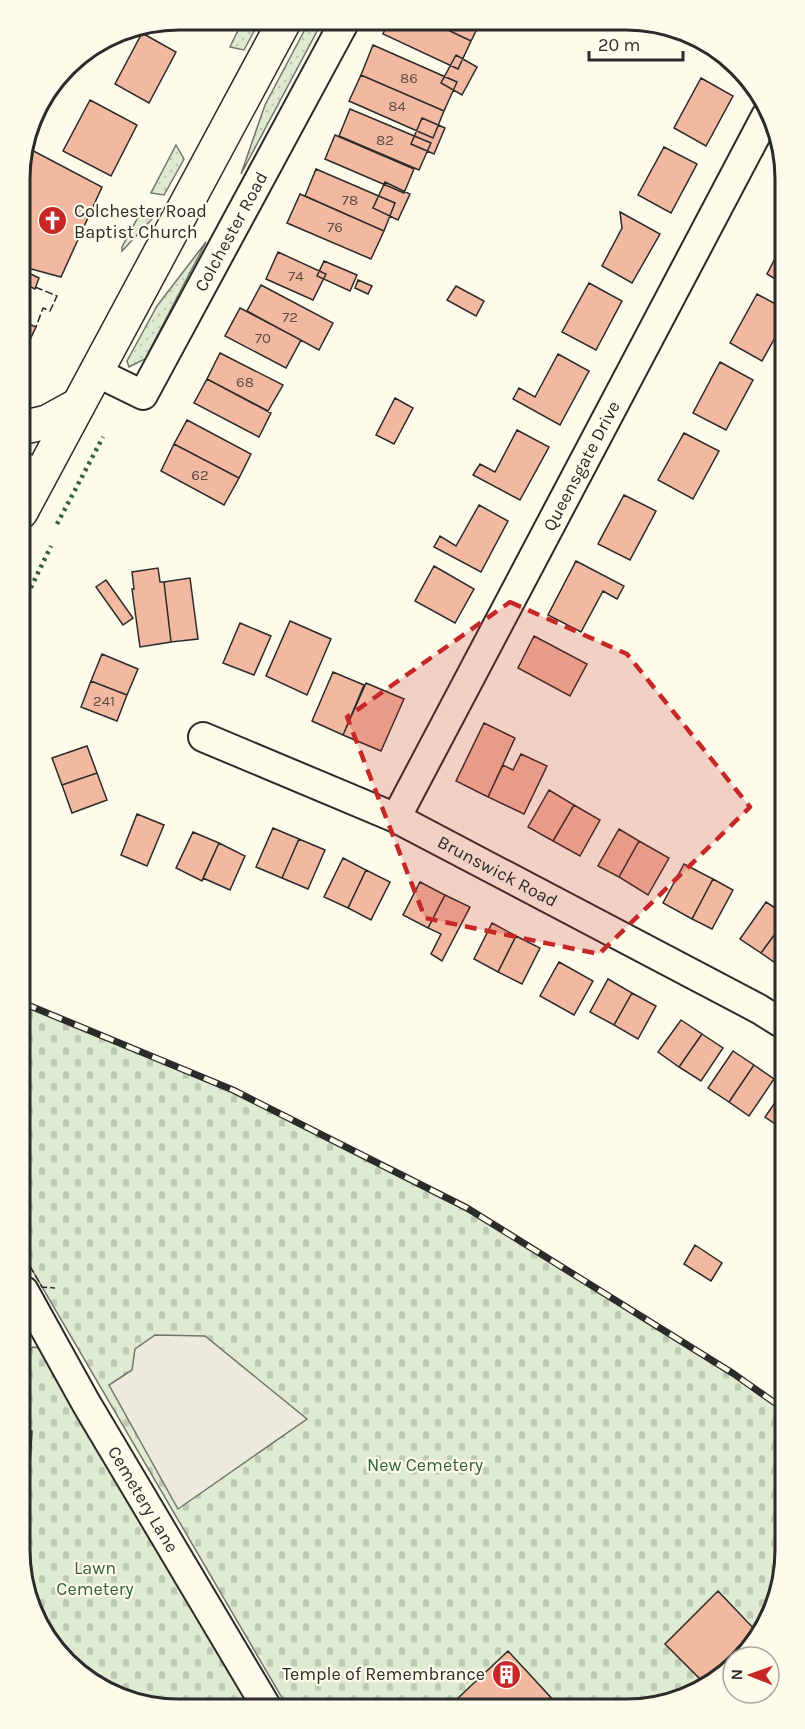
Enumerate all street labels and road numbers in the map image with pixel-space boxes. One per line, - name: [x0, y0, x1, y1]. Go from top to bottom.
- street label: Colchester Road: [190, 168, 273, 295]
- street label: Queensgate Drive: [538, 397, 625, 535]
- street label: Brunswick Road: [434, 831, 561, 912]
- street label: Cemetery Lane: [103, 1442, 183, 1557]

